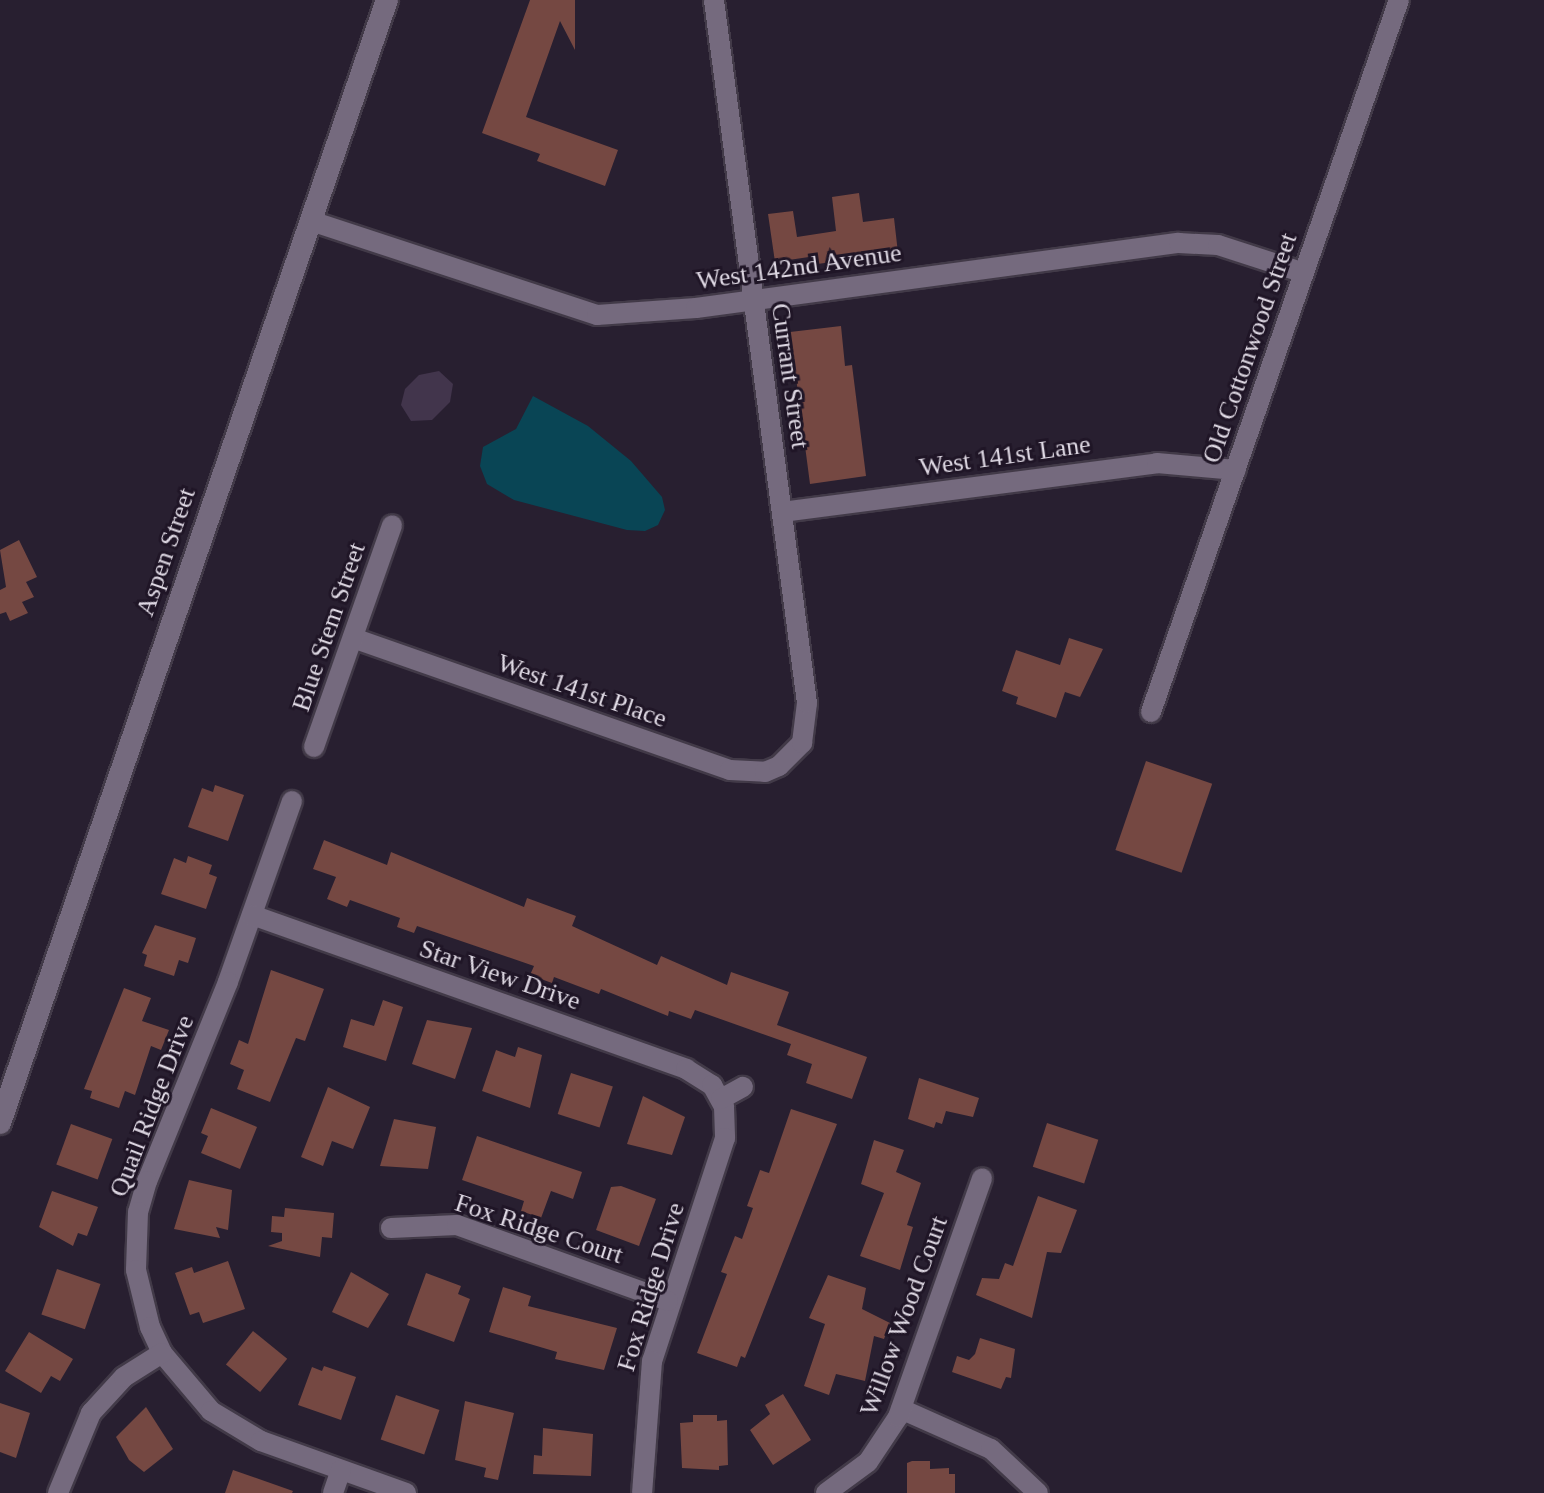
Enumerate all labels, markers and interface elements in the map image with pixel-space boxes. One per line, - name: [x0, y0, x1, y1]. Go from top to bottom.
- street label: Old Cottonwood Street: [1196, 229, 1304, 467]
- street label: West 142nd Avenue: [694, 237, 904, 297]
- street label: Currant Street: [764, 301, 816, 451]
- street label: West 141st Lane: [917, 429, 1093, 483]
- street label: Aspen Street: [130, 484, 202, 620]
- street label: Blue Stem Street: [286, 539, 372, 715]
- street label: West 141st Place: [493, 647, 671, 735]
- street label: Star View Drive: [415, 933, 585, 1017]
- street label: Quail Ridge Drive: [103, 1011, 201, 1201]
- street label: Fox Ridge Court: [451, 1187, 627, 1271]
- street label: Fox Ridge Drive: [611, 1199, 691, 1375]
- street label: Willow Wood Court: [853, 1212, 955, 1420]

